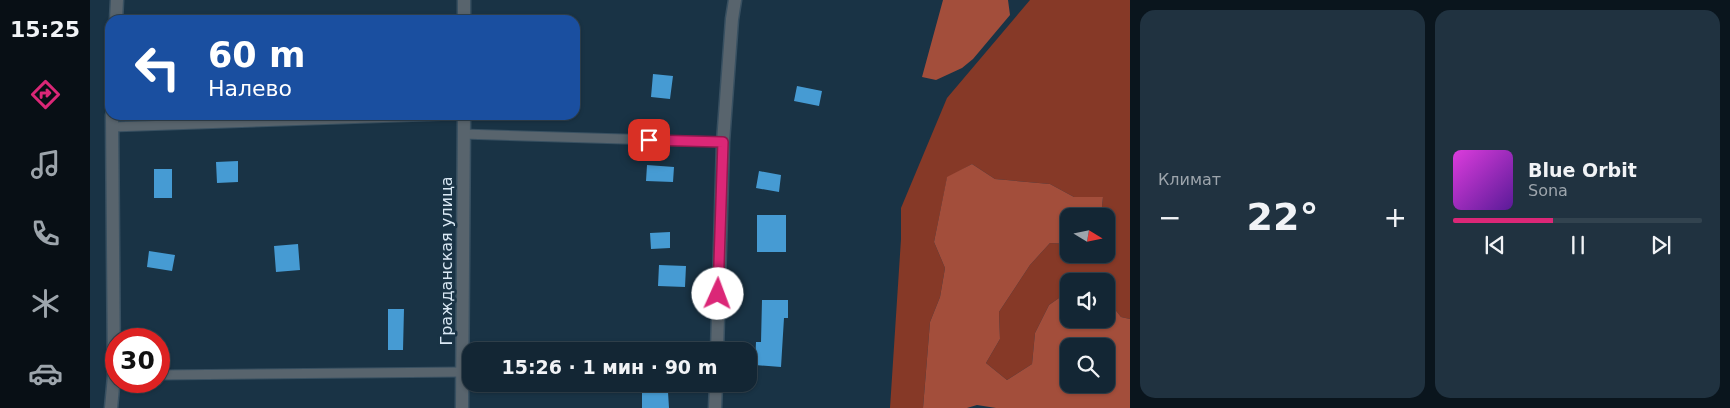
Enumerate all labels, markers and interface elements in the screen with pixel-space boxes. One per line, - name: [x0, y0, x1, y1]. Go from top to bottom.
- text: 15:25: [10, 17, 80, 42]
- icon: left: [125, 35, 190, 100]
- text: 60 m: [208, 35, 305, 75]
- text: Налево: [208, 76, 292, 101]
- icon: directions: [28, 77, 63, 112]
- pin: [628, 119, 670, 161]
- icon: arrive: [635, 126, 663, 154]
- icon: music: [28, 147, 63, 182]
- text: Blue Orbit: [1528, 159, 1637, 181]
- text: Климат: [1158, 170, 1221, 189]
- street label: Гражданская улица: [437, 176, 456, 346]
- text: Sona: [1528, 181, 1568, 200]
- text: 22°: [1247, 195, 1318, 239]
- text: −: [1158, 201, 1181, 234]
- text: +: [1384, 201, 1407, 234]
- north arrow: [1060, 208, 1115, 262]
- map controls: [1060, 208, 1115, 393]
- icon: phone: [28, 216, 63, 251]
- icon: previous: [1481, 231, 1509, 259]
- icon: pause: [1564, 231, 1592, 259]
- icon: next: [1647, 231, 1675, 259]
- position arrow: [691, 267, 743, 319]
- button: sound: [1060, 273, 1115, 328]
- icon: climate: [28, 286, 63, 321]
- speed limit sign: 30: [105, 328, 170, 393]
- button: search: [1060, 338, 1115, 393]
- icon: car: [28, 356, 63, 391]
- text: 15:26 · 1 мин · 90 m: [501, 356, 718, 378]

